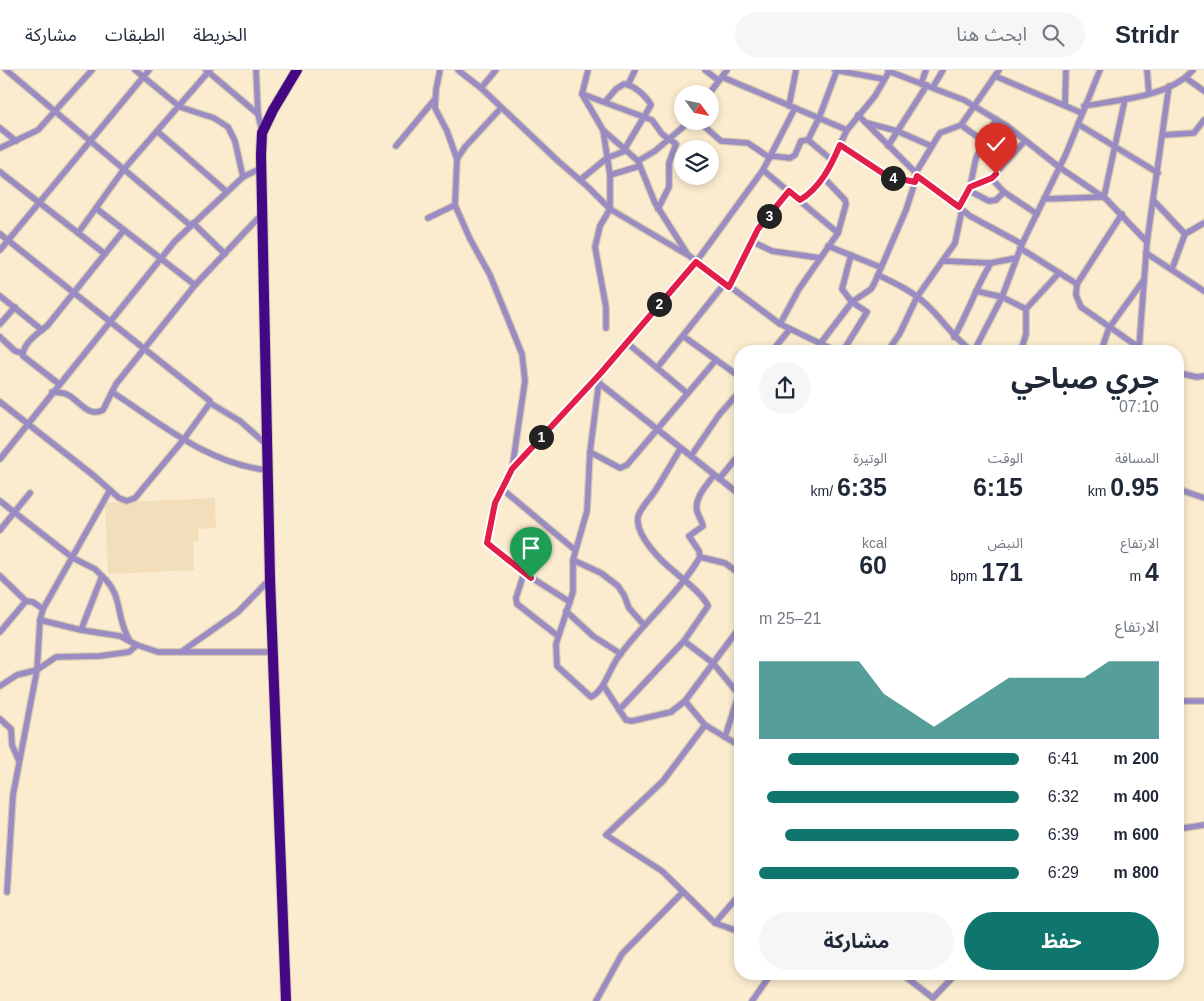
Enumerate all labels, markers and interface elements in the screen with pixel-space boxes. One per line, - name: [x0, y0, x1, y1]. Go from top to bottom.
- search box: [735, 12, 1085, 57]
- icon: search: [1039, 21, 1067, 49]
- text: Stridr: [1115, 21, 1179, 48]
- text: ابحث هنا: [956, 24, 1027, 45]
- text: مشاركة: [25, 25, 77, 45]
- text: الطبقات: [105, 25, 165, 45]
- text: الخريطة: [193, 25, 247, 45]
- north arrow: [674, 85, 719, 130]
- map controls: [674, 85, 719, 185]
- pin: [975, 123, 1017, 174]
- icon: check: [982, 130, 1010, 158]
- button: layers: [674, 140, 719, 185]
- pin: 4: [880, 166, 906, 190]
- text: 4: [890, 170, 897, 186]
- pin: 3: [756, 204, 782, 228]
- text: 3: [766, 208, 773, 224]
- pin: 2: [646, 292, 672, 316]
- text: 2: [656, 296, 663, 312]
- button: share: [759, 362, 811, 414]
- text: جري صباحي: [1011, 363, 1159, 394]
- text: 07:10: [1119, 398, 1159, 415]
- pin: 1: [528, 424, 554, 450]
- text: 1: [538, 429, 545, 445]
- text: الوتيرة: [853, 450, 887, 466]
- text: الوقت: [988, 450, 1023, 466]
- text: المسافة: [1115, 450, 1159, 466]
- text: 6:35: [837, 473, 887, 501]
- text: 6:15: [973, 473, 1023, 501]
- text: 0.95: [1110, 473, 1159, 501]
- text: /km: [811, 483, 837, 499]
- text: km: [1088, 483, 1110, 499]
- pin: [510, 527, 552, 578]
- icon: arrive: [517, 534, 545, 562]
- text: kcal: [862, 535, 887, 551]
- text: النبض: [987, 535, 1023, 551]
- text: الارتفاع: [1121, 535, 1159, 551]
- text: 60: [859, 551, 887, 579]
- text: 171: [981, 558, 1023, 586]
- text: 4: [1145, 558, 1159, 586]
- text: bpm: [950, 568, 981, 584]
- text: m: [1130, 568, 1145, 584]
- text: 21–25 m: [759, 610, 821, 627]
- text: الارتفاع: [1115, 618, 1159, 635]
- text: 6:41: [1048, 750, 1079, 767]
- text: 200 m: [1114, 750, 1159, 767]
- text: 6:32: [1048, 788, 1079, 805]
- text: 400 m: [1114, 788, 1159, 805]
- text: 6:39: [1048, 826, 1079, 843]
- text: 600 m: [1114, 826, 1159, 843]
- text: 6:29: [1048, 864, 1079, 881]
- text: 800 m: [1114, 864, 1159, 881]
- button: مشاركة: [759, 912, 954, 970]
- button: حفظ: [964, 912, 1159, 970]

